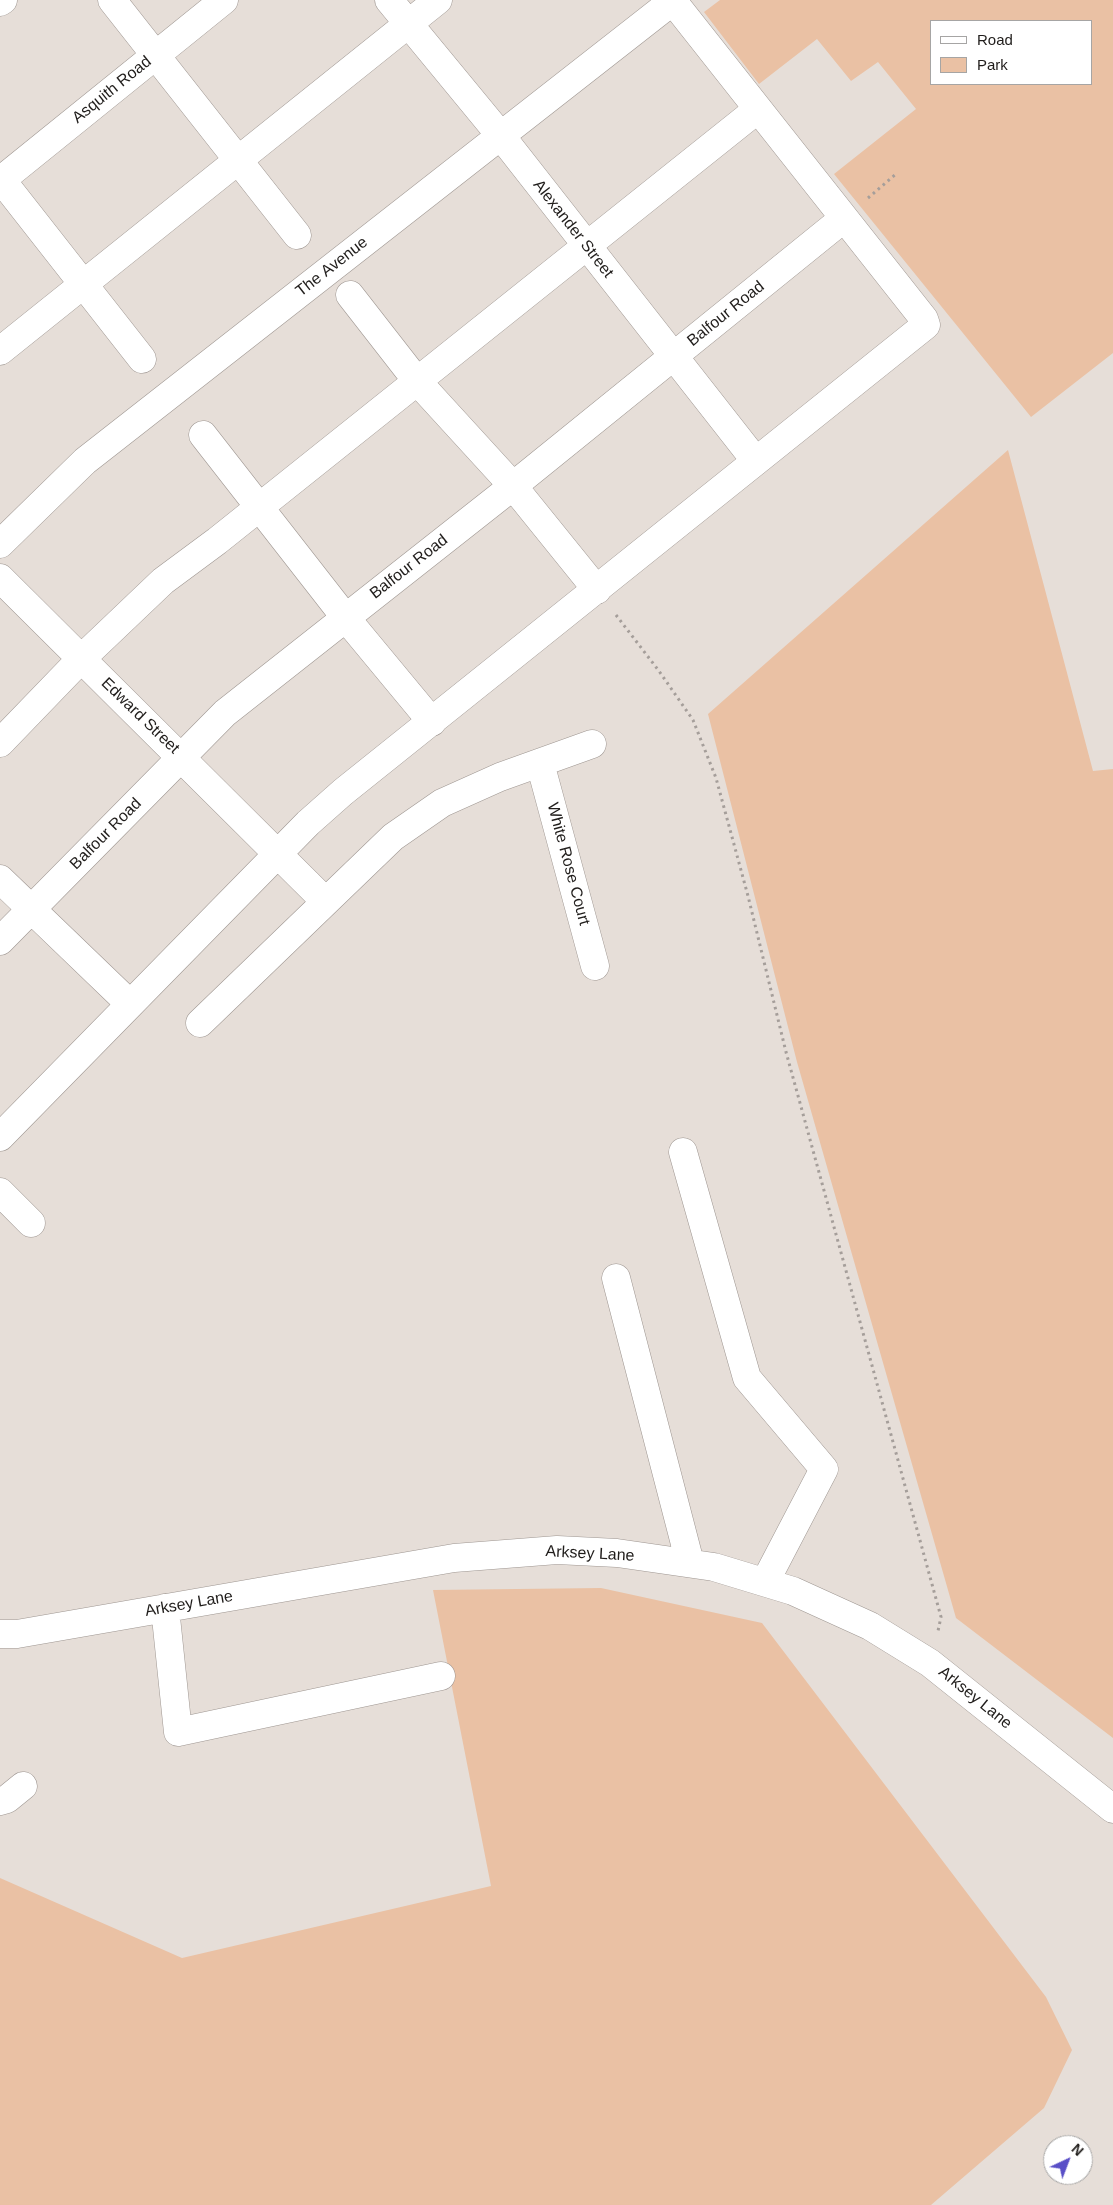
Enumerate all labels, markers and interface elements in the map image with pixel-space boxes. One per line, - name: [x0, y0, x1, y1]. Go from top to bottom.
- legend: [930, 20, 1093, 85]
- text: Road: [977, 31, 1013, 48]
- street label: Asquith Road: [69, 52, 155, 128]
- text: Park: [977, 56, 1008, 73]
- street label: Alexander Street: [529, 176, 617, 282]
- street label: The Avenue: [292, 233, 372, 301]
- street label: Balfour Road: [684, 277, 768, 351]
- street label: Balfour Road: [366, 531, 452, 603]
- street label: Edward Street: [97, 674, 183, 758]
- street label: Balfour Road: [66, 794, 146, 874]
- street label: White Rose Court: [542, 801, 594, 927]
- street label: Arksey Lane: [545, 1542, 635, 1566]
- street label: Arksey Lane: [144, 1587, 234, 1621]
- street label: Arksey Lane: [934, 1663, 1016, 1733]
- north arrow: [1043, 2135, 1093, 2185]
- text: N: [1068, 2140, 1087, 2159]

